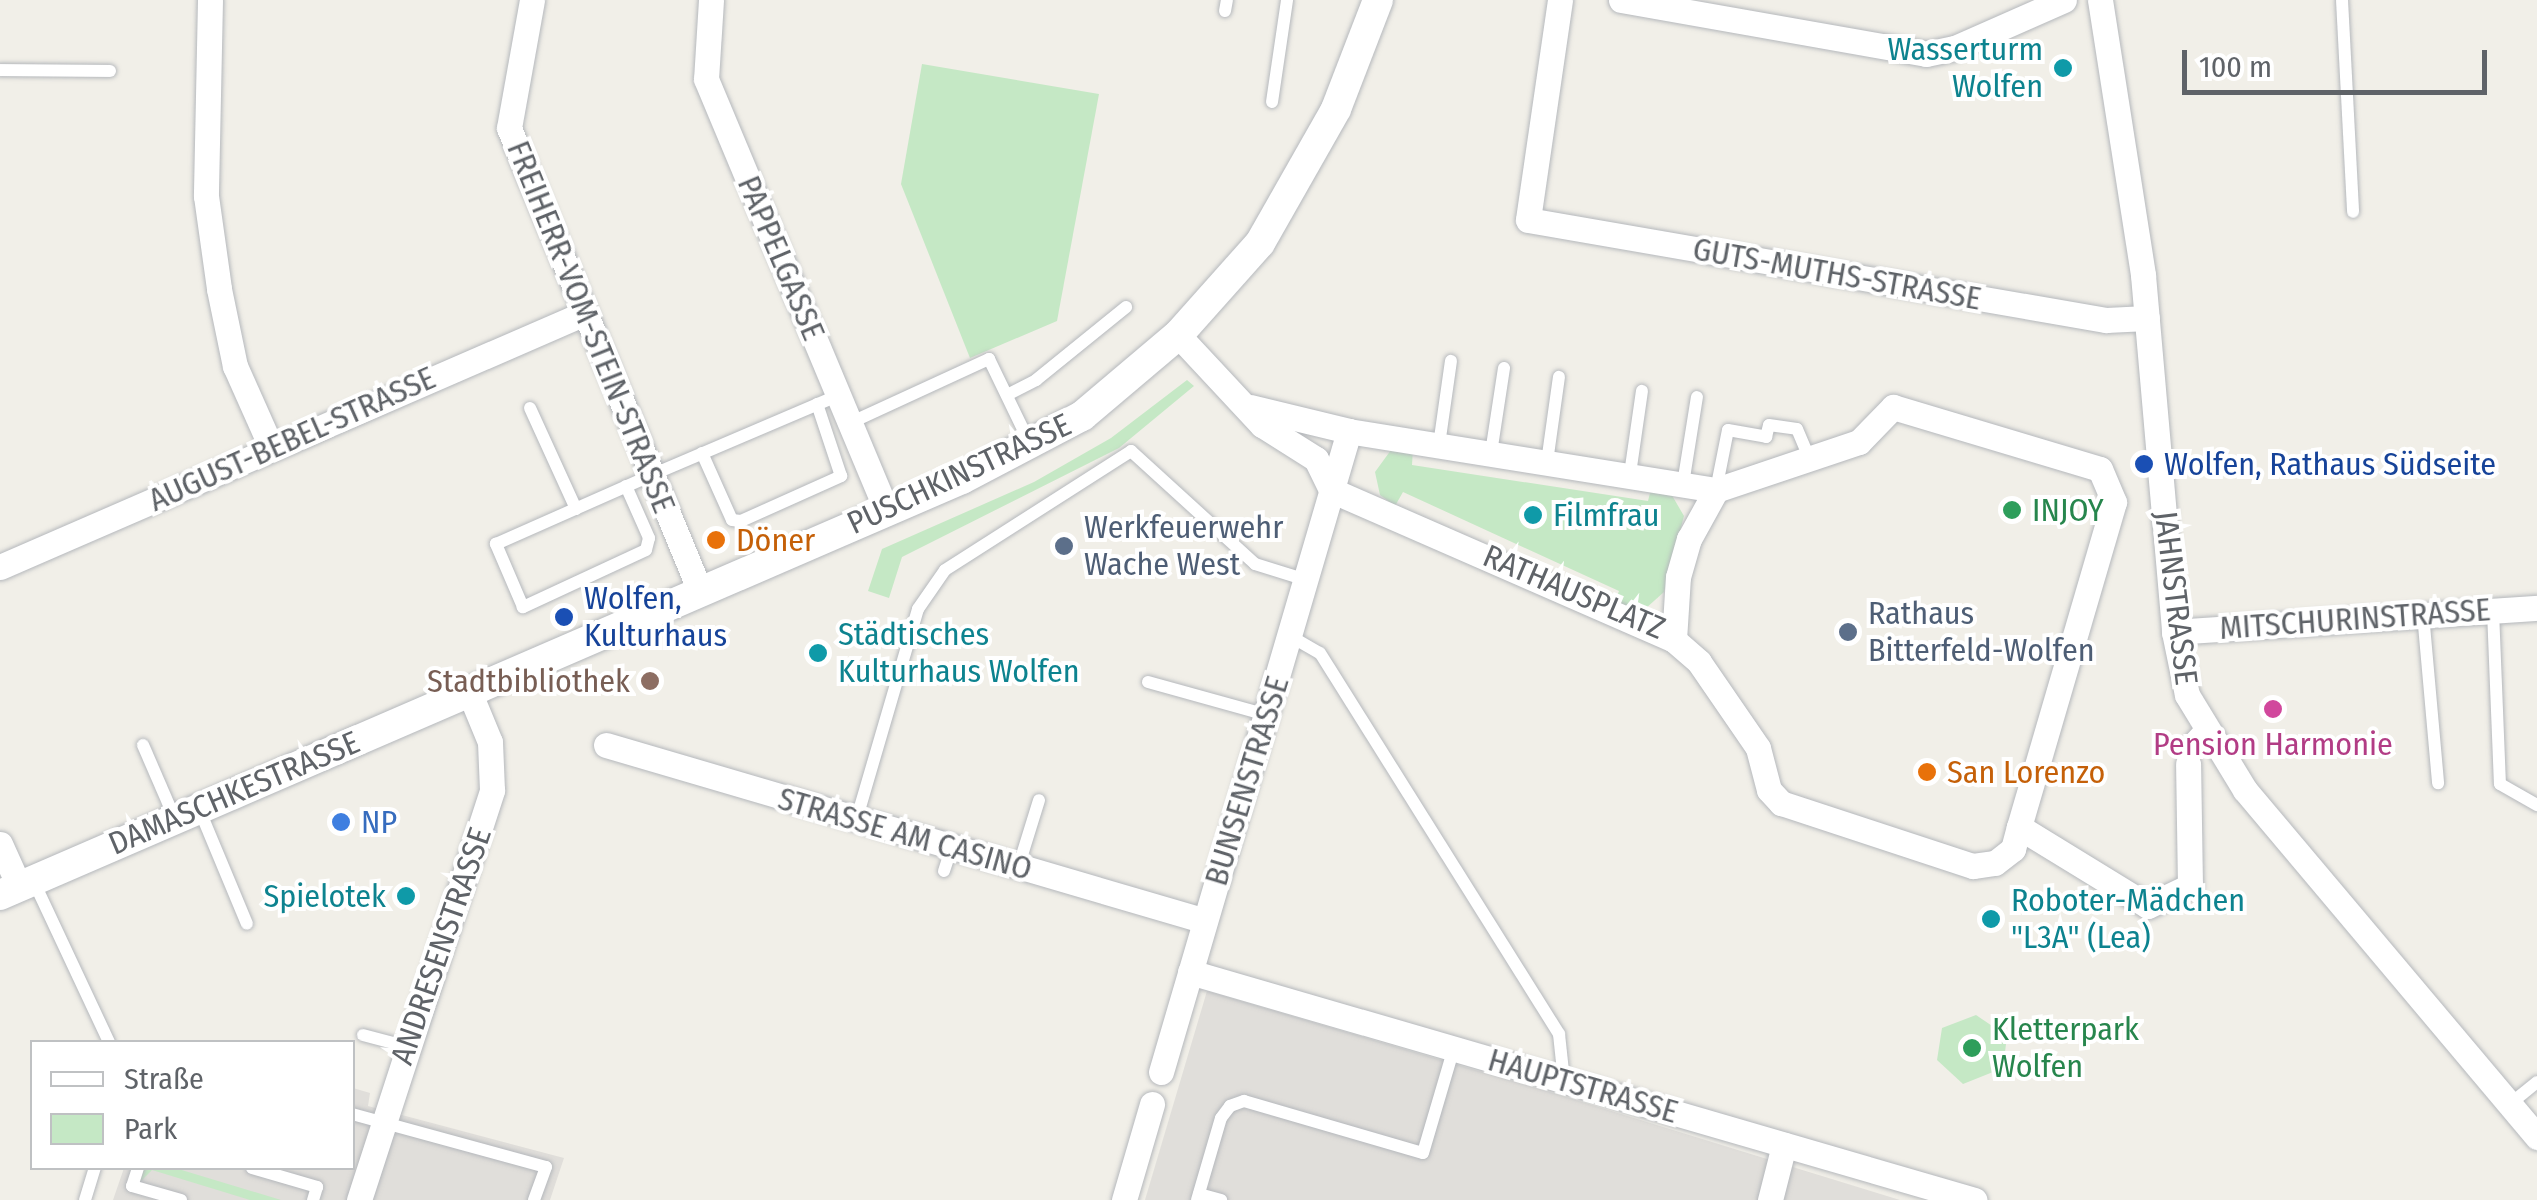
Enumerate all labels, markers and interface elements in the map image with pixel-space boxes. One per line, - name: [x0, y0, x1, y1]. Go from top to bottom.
- scale bar: [2187, 30, 2492, 92]
- place label: Wasserturm Wolfen: [1888, 31, 2043, 106]
- text: 100 m: [2199, 49, 2272, 85]
- marker: Wasserturm Wolfen: [2052, 57, 2074, 79]
- street label: FREIHERR-VOM-STEIN-STRASSE: [499, 135, 683, 519]
- street label: PAPPELGASSE: [729, 170, 833, 346]
- street label: GUTS-MUTHS-STRASSE: [1690, 230, 1984, 318]
- street label: AUGUST-BEBEL-STRASSE: [143, 358, 441, 520]
- street label: PUSCHKINSTRASSE: [841, 405, 1077, 543]
- place label: Wolfen, Rathaus Südseite: [2164, 445, 2496, 483]
- marker: Wolfen, Rathaus Südseite: [2133, 453, 2155, 475]
- place label: INJOY: [2032, 491, 2104, 529]
- place label: Filmfrau: [1553, 496, 1659, 534]
- marker: INJOY: [2001, 499, 2023, 521]
- marker: Filmfrau: [1522, 504, 1544, 526]
- place label: Werkfeuerwehr Wache West: [1084, 509, 1283, 584]
- street label: JAHNSTRASSE: [2146, 509, 2206, 687]
- place label: Döner: [736, 521, 815, 559]
- marker: Döner: [705, 529, 727, 551]
- marker: Werkfeuerwehr Wache West: [1053, 535, 1075, 557]
- street label: RATHAUSPLATZ: [1477, 537, 1671, 647]
- place label: Wolfen, Kulturhaus: [584, 580, 727, 655]
- street label: MITSCHURINSTRASSE: [2218, 590, 2492, 648]
- place label: Rathaus Bitterfeld-Wolfen: [1868, 595, 2095, 670]
- marker: Wolfen, Kulturhaus: [553, 606, 575, 628]
- place label: Städtisches Kulturhaus Wolfen: [838, 616, 1080, 691]
- marker: Rathaus Bitterfeld-Wolfen: [1837, 621, 1859, 643]
- marker: Städtisches Kulturhaus Wolfen: [807, 642, 829, 664]
- place label: Stadtbibliothek: [427, 662, 630, 700]
- marker: Stadtbibliothek: [639, 670, 661, 692]
- street label: BUNSENSTRASSE: [1197, 672, 1297, 890]
- marker: Pension Harmonie: [2262, 698, 2284, 720]
- street label: DAMASCHKESTRASSE: [103, 723, 365, 863]
- place label: Pension Harmonie: [2153, 725, 2393, 763]
- place label: San Lorenzo: [1947, 753, 2105, 791]
- marker: San Lorenzo: [1916, 761, 1938, 783]
- street label: STRASSE AM CASINO: [774, 779, 1036, 889]
- place label: NP: [361, 803, 397, 841]
- marker: NP: [330, 811, 352, 833]
- street label: ANDRESENSTRASSE: [382, 823, 500, 1069]
- place label: Spielotek: [263, 877, 386, 915]
- place label: Roboter-Mädchen "L3A" (Lea): [2011, 882, 2245, 957]
- marker: Spielotek: [395, 885, 417, 907]
- marker: Roboter-Mädchen "L3A" (Lea): [1980, 908, 2002, 930]
- place label: Kletterpark Wolfen: [1992, 1011, 2139, 1086]
- marker: Kletterpark Wolfen: [1961, 1037, 1983, 1059]
- legend: [30, 1040, 355, 1170]
- street label: HAUPTSTRASSE: [1484, 1041, 1682, 1131]
- text: Straße: [124, 1061, 204, 1097]
- text: Park: [124, 1111, 177, 1147]

